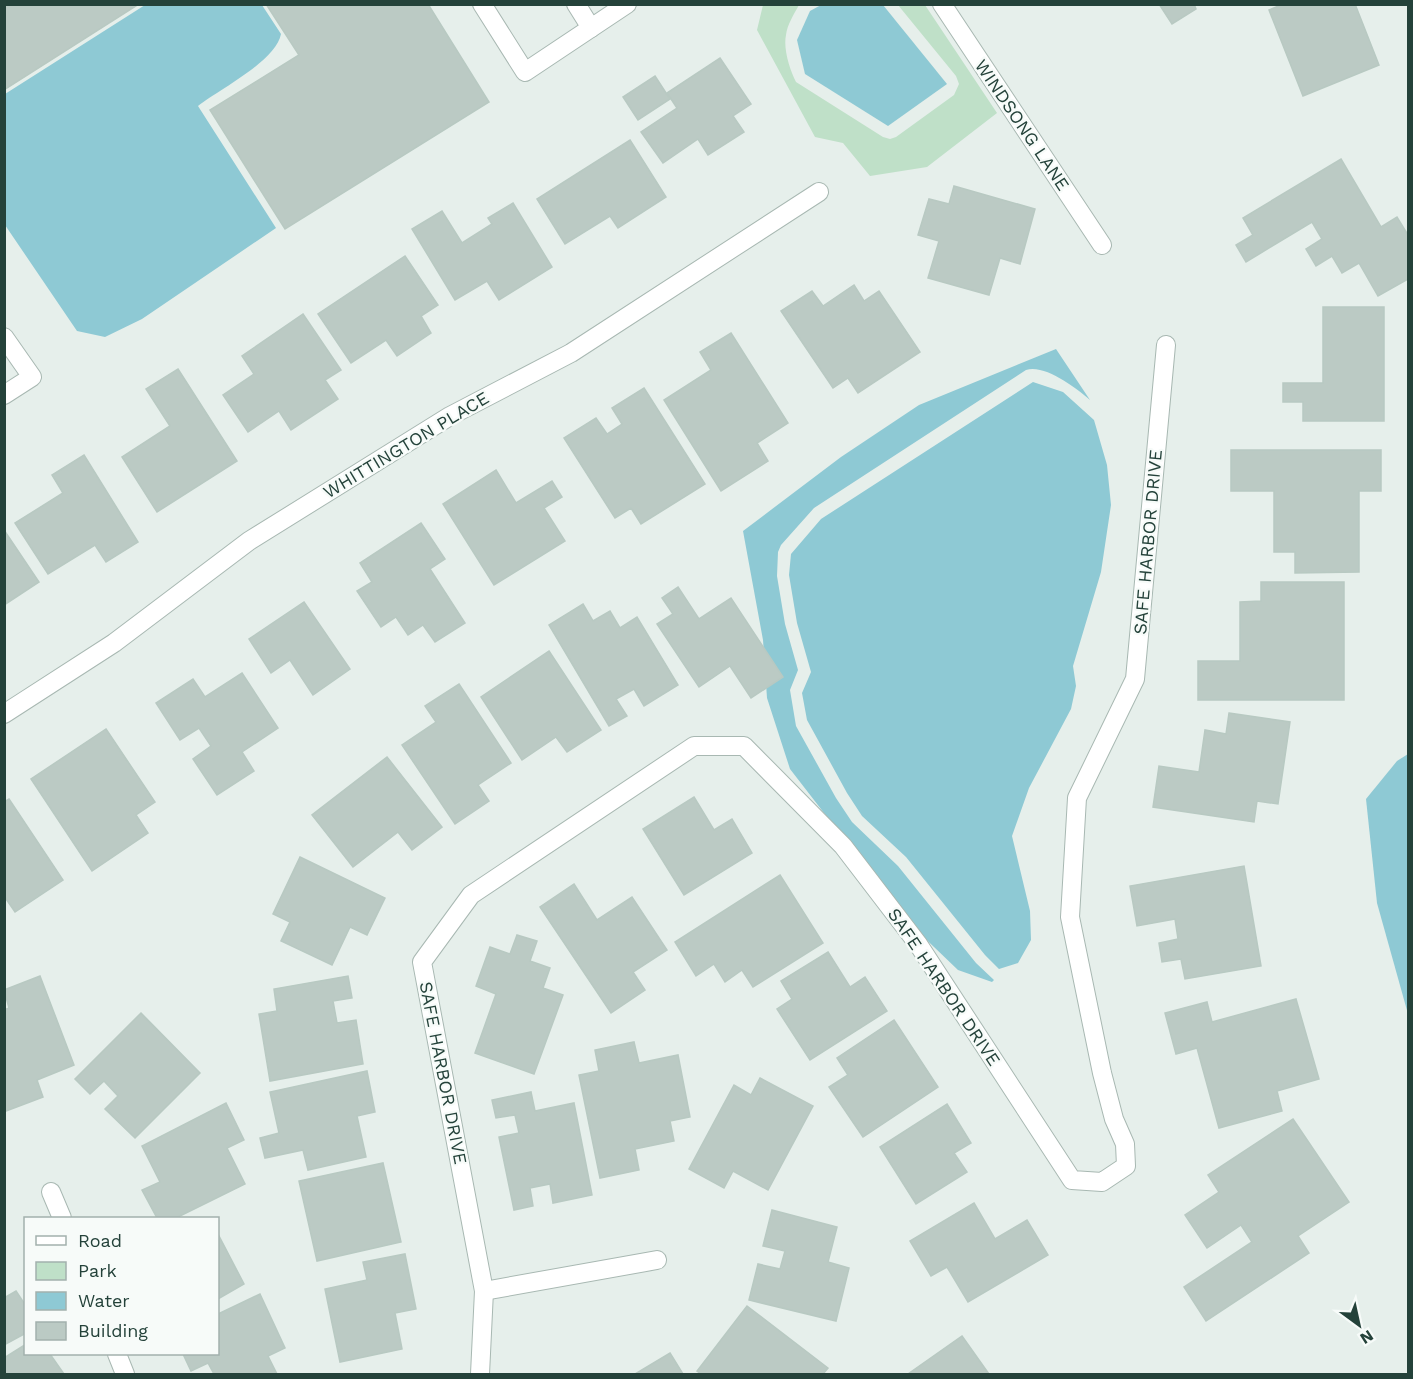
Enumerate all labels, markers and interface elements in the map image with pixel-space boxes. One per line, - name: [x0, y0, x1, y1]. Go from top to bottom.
- street label: WINDSONG LANE: [971, 55, 1074, 194]
- street label: WHITTINGTON PLACE: [319, 387, 492, 502]
- street label: SAFE HARBOR DRIVE: [1129, 449, 1166, 635]
- street label: SAFE HARBOR DRIVE: [884, 904, 1005, 1070]
- street label: SAFE HARBOR DRIVE: [415, 980, 472, 1166]
- legend: [24, 1217, 219, 1355]
- text: Road: [78, 1230, 122, 1251]
- text: Park: [78, 1260, 117, 1281]
- text: Water: [78, 1290, 130, 1311]
- north arrow: [1329, 1295, 1389, 1355]
- text: Building: [78, 1320, 148, 1341]
- text: N: [1357, 1326, 1377, 1348]

